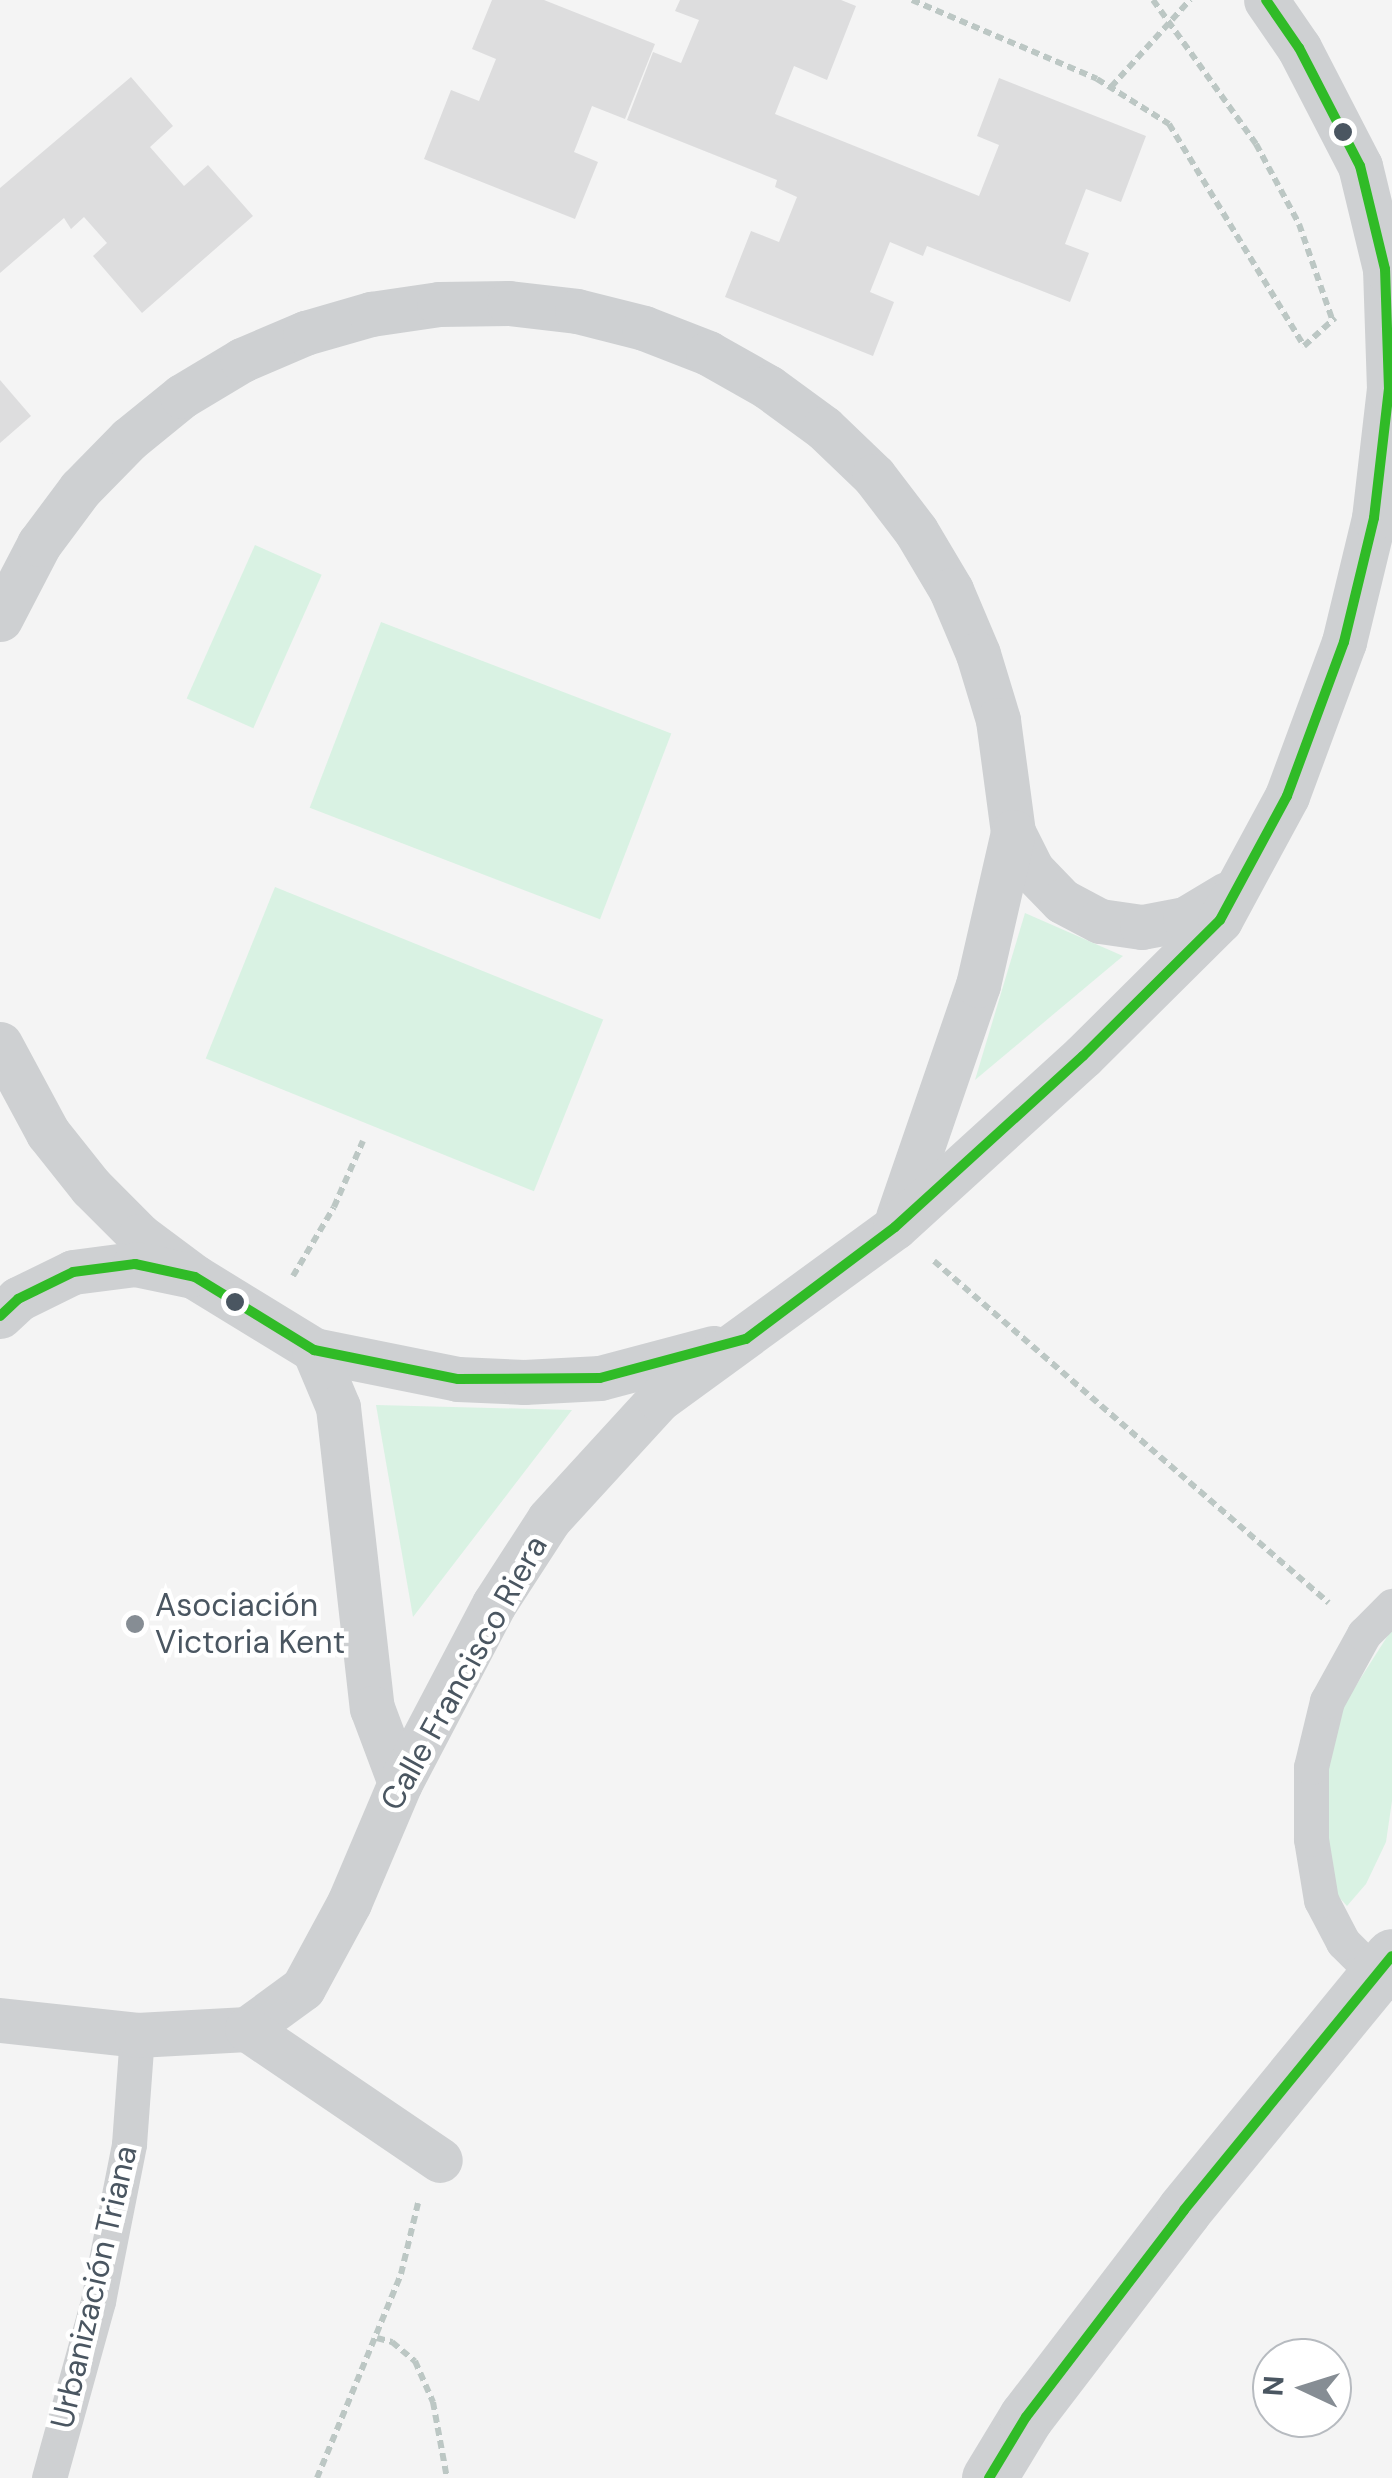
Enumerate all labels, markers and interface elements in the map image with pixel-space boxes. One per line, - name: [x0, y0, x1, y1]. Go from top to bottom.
- unlabelled marker: [1333, 122, 1353, 142]
- unlabelled marker: [225, 1292, 245, 1312]
- street label: Calle Francisco Riera: [373, 1529, 555, 1817]
- place label: Asociación Victoria Kent: [155, 1587, 345, 1662]
- marker: Asociación Victoria Kent: [124, 1613, 146, 1635]
- street label: Urbanización Triana: [43, 2142, 145, 2432]
- north arrow: [1252, 2338, 1352, 2438]
- text: N: [1254, 2375, 1293, 2397]

